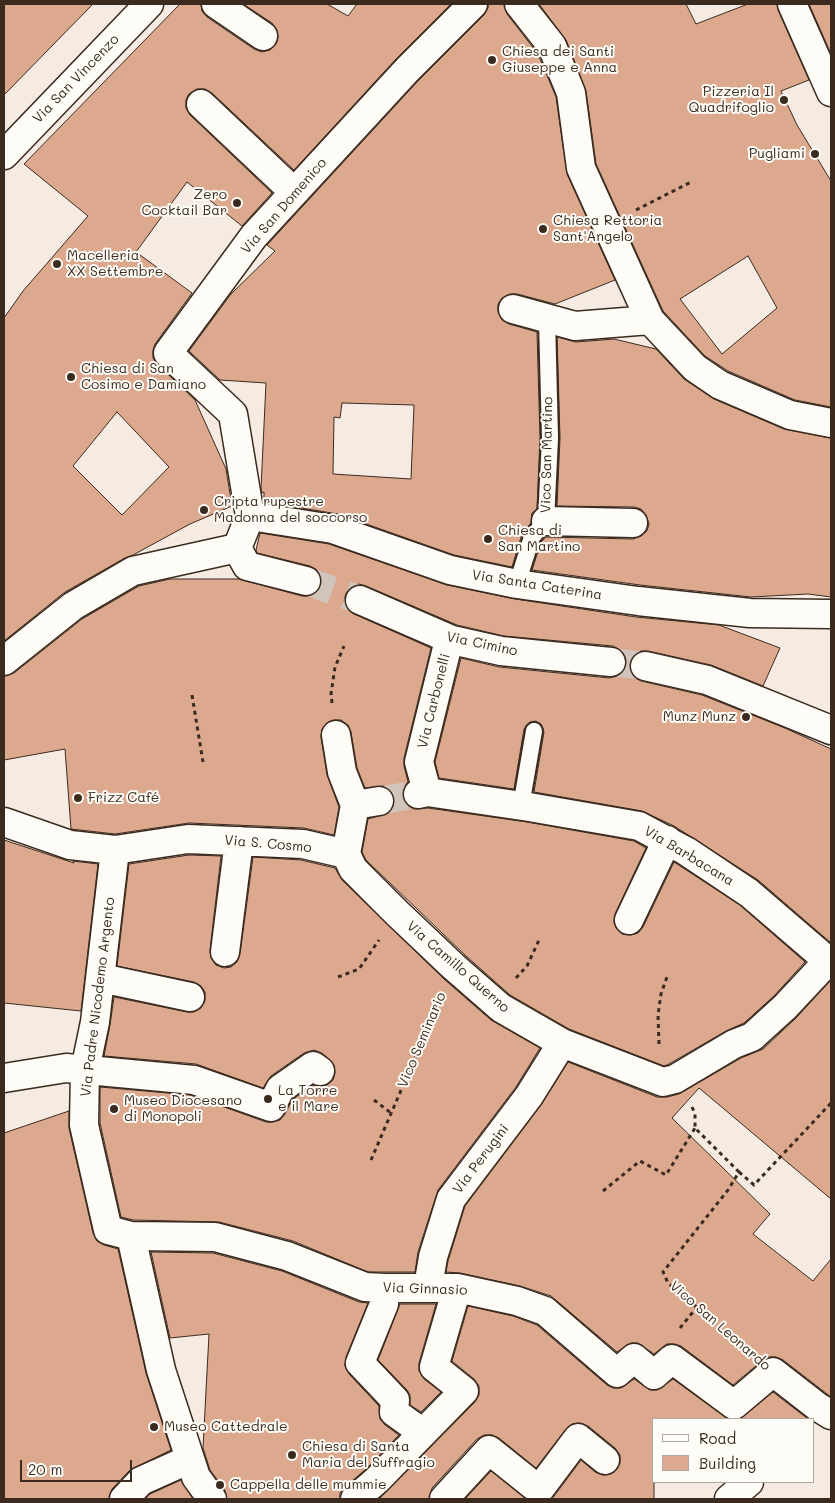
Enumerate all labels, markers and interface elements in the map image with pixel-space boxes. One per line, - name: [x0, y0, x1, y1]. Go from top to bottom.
- street label: Via San Vincenzo: [29, 31, 123, 127]
- place label: Chiesa dei Santi Giuseppe e Anna: [502, 44, 617, 76]
- marker: Chiesa dei Santi Giuseppe e Anna: [486, 54, 498, 66]
- place label: Pizzeria Il Quadrifoglio: [689, 84, 774, 116]
- marker: Pizzeria Il Quadrifoglio: [778, 94, 790, 106]
- place label: Pugliami: [749, 146, 805, 162]
- marker: Pugliami: [809, 148, 821, 160]
- street label: Via San Domenico: [238, 155, 330, 257]
- place label: Zero Cocktail Bar: [141, 187, 227, 220]
- marker: Zero Cocktail Bar: [231, 197, 243, 209]
- place label: Chiesa Rettoria Sant'Angelo: [553, 213, 662, 246]
- marker: Chiesa Rettoria Sant'Angelo: [537, 223, 549, 235]
- place label: Macelleria XX Settembre: [67, 248, 163, 280]
- marker: Macelleria XX Settembre: [51, 258, 63, 270]
- place label: Chiesa di San Cosimo e Damiano: [81, 361, 206, 394]
- marker: Chiesa di San Cosimo e Damiano: [65, 371, 77, 383]
- street label: Vico San Martino: [538, 397, 556, 513]
- place label: Cripta rupestre Madonna del soccorso: [214, 494, 367, 526]
- marker: Cripta rupestre Madonna del soccorso: [198, 504, 210, 516]
- place label: Chiesa di San Martino: [498, 523, 580, 556]
- marker: Chiesa di San Martino: [482, 533, 494, 545]
- street label: Via Santa Caterina: [471, 566, 603, 604]
- street label: Via Cimino: [445, 628, 519, 660]
- street label: Via Carbonelli: [414, 652, 454, 750]
- place label: Munz Munz: [663, 709, 736, 725]
- marker: Munz Munz: [740, 711, 752, 723]
- place label: Frizz Café: [88, 790, 159, 806]
- marker: Frizz Café: [72, 792, 84, 804]
- street label: Via Barbacana: [641, 823, 737, 889]
- street label: Via S. Cosmo: [224, 832, 312, 856]
- street label: Via Padre Nicodemo Argento: [77, 896, 119, 1098]
- street label: Via Camillo Querno: [403, 918, 513, 1016]
- street label: Vico Seminario: [394, 990, 450, 1090]
- place label: La Torre e il Mare: [278, 1083, 339, 1116]
- place label: Museo Diocesano di Monopoli: [124, 1093, 242, 1126]
- marker: La Torre e il Mare: [262, 1093, 274, 1105]
- marker: Museo Diocesano di Monopoli: [108, 1103, 120, 1115]
- street label: Via Perugini: [449, 1121, 513, 1197]
- street label: Vico San Leonardo: [666, 1278, 774, 1374]
- street label: Via Ginnasio: [382, 1279, 468, 1299]
- legend: [652, 1418, 815, 1483]
- place label: Museo Cattedrale: [164, 1419, 288, 1435]
- marker: Museo Cattedrale: [148, 1421, 160, 1433]
- text: Road: [699, 1428, 736, 1448]
- place label: Chiesa di Santa Maria del Suffragio: [302, 1439, 435, 1471]
- marker: Chiesa di Santa Maria del Suffragio: [286, 1449, 298, 1461]
- scale bar: [22, 1450, 135, 1482]
- text: Building: [699, 1453, 756, 1473]
- text: 20 m: [28, 1459, 62, 1479]
- place label: Cappella delle mummie: [230, 1477, 387, 1493]
- marker: Cappella delle mummie: [214, 1479, 226, 1491]

